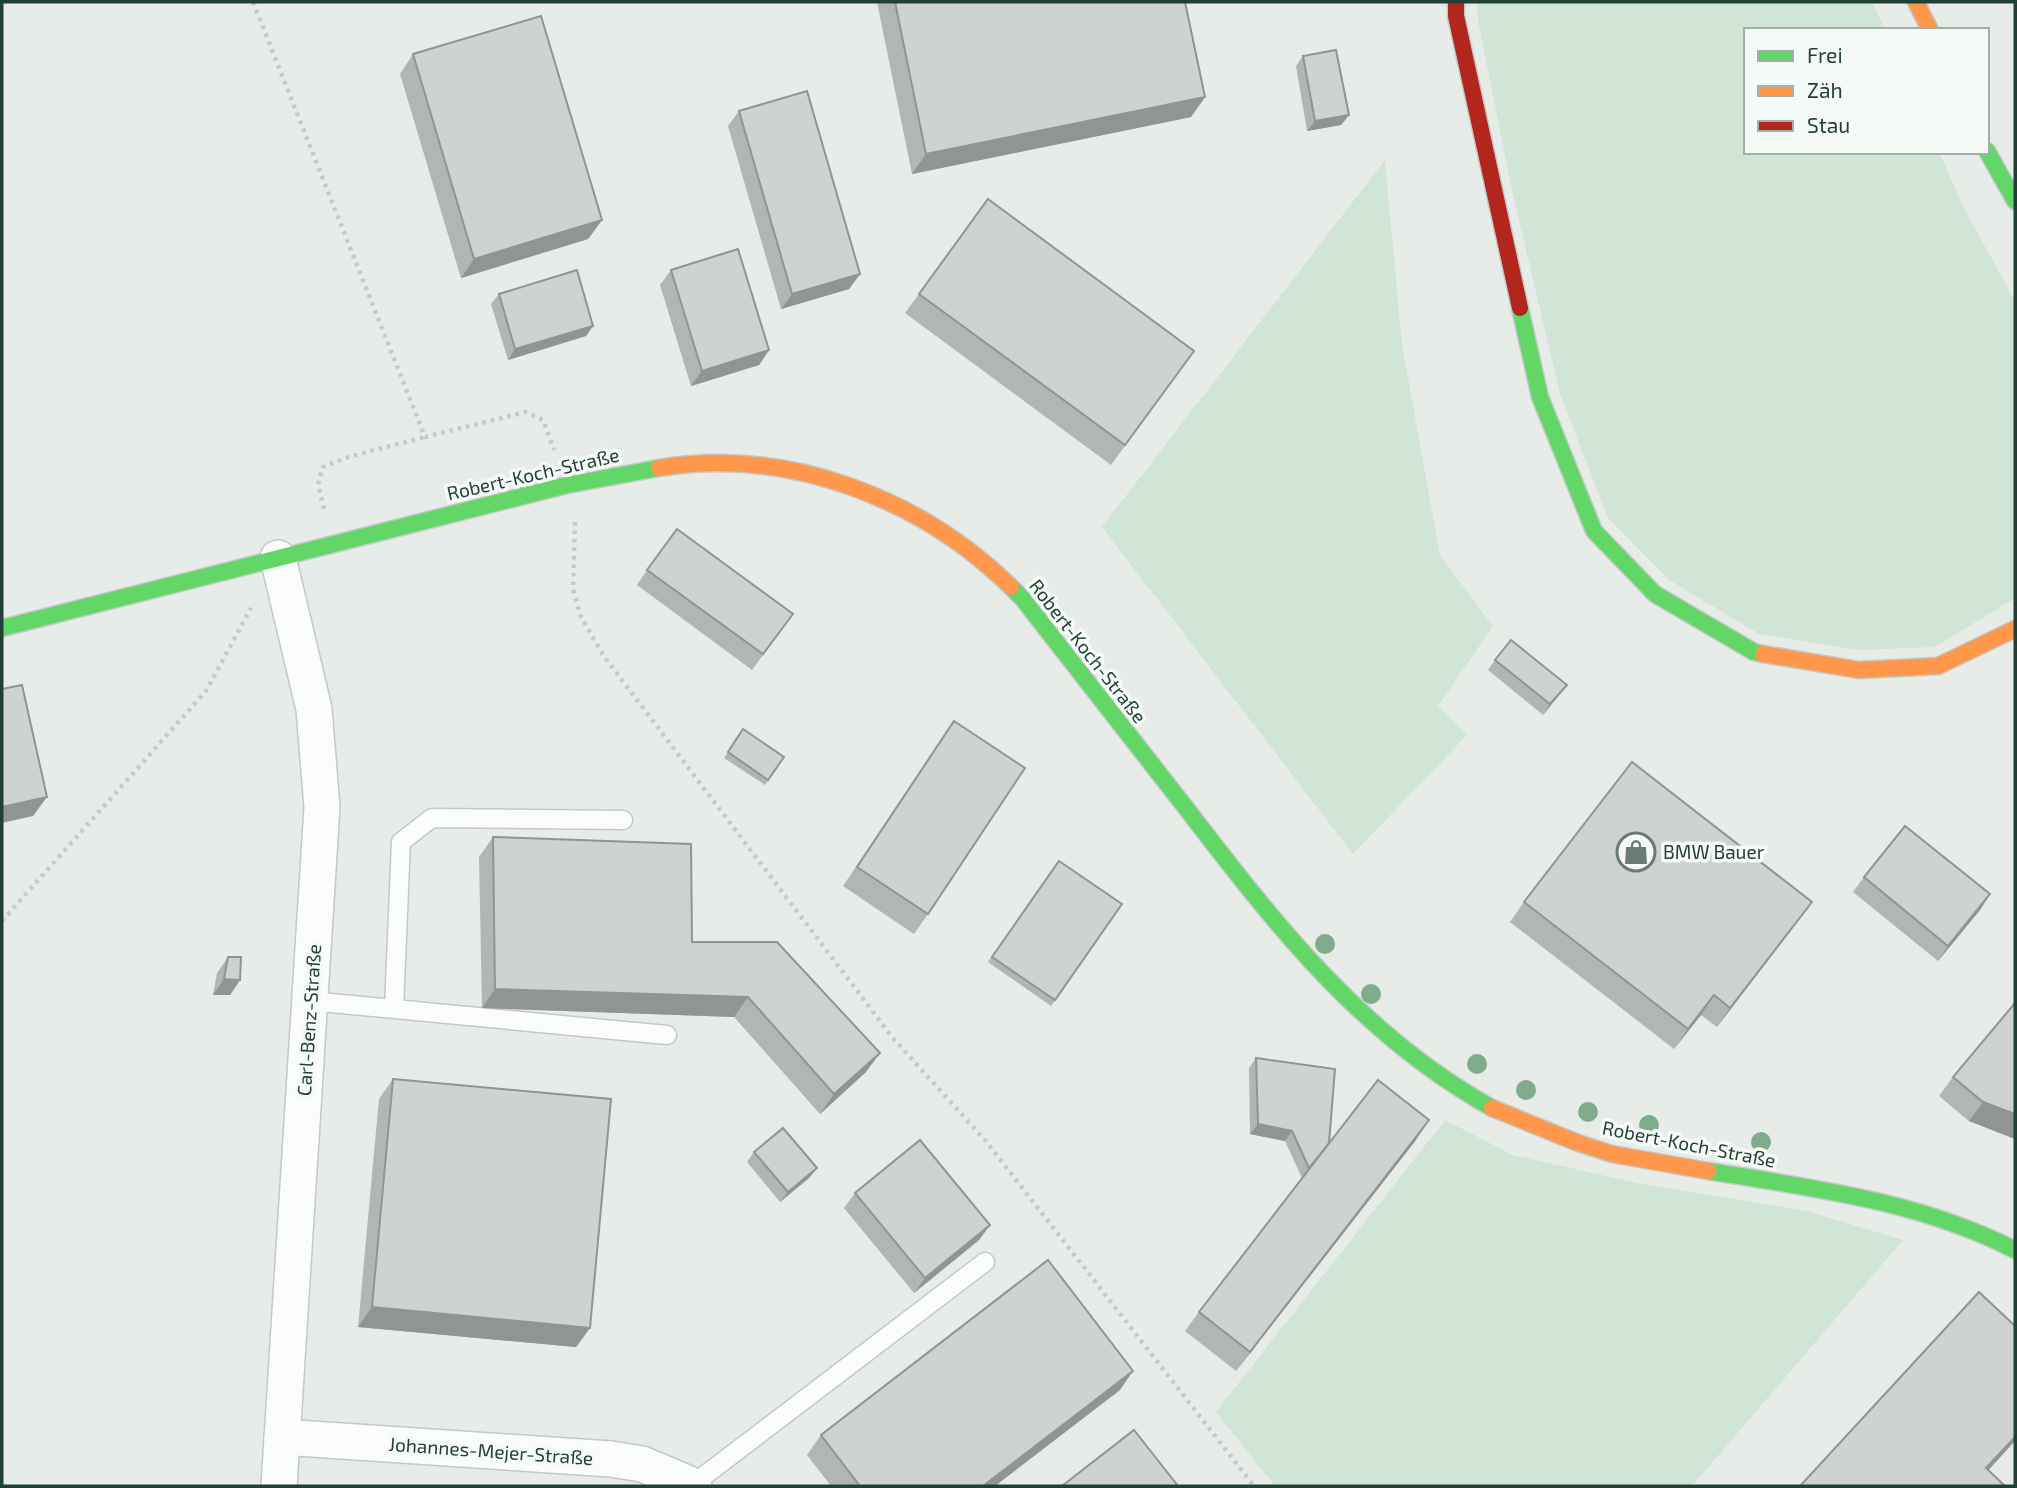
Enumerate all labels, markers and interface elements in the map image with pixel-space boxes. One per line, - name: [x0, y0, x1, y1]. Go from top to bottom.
- legend: [1744, 28, 1989, 154]
- text: Frei: [1807, 42, 1843, 67]
- text: Zäh: [1807, 77, 1843, 102]
- text: Stau: [1807, 112, 1850, 137]
- street label: Robert-Koch-Straße: [445, 443, 621, 505]
- street label: Robert-Koch-Straße: [1025, 574, 1152, 727]
- shop icon: BMW Bauer: [1615, 831, 1657, 873]
- place label: BMW Bauer: [1663, 840, 1765, 863]
- street label: Carl-Benz-Straße: [292, 943, 325, 1097]
- street label: Robert-Koch-Straße: [1600, 1115, 1778, 1172]
- street label: Johannes-Mejer-Straße: [388, 1432, 594, 1469]

